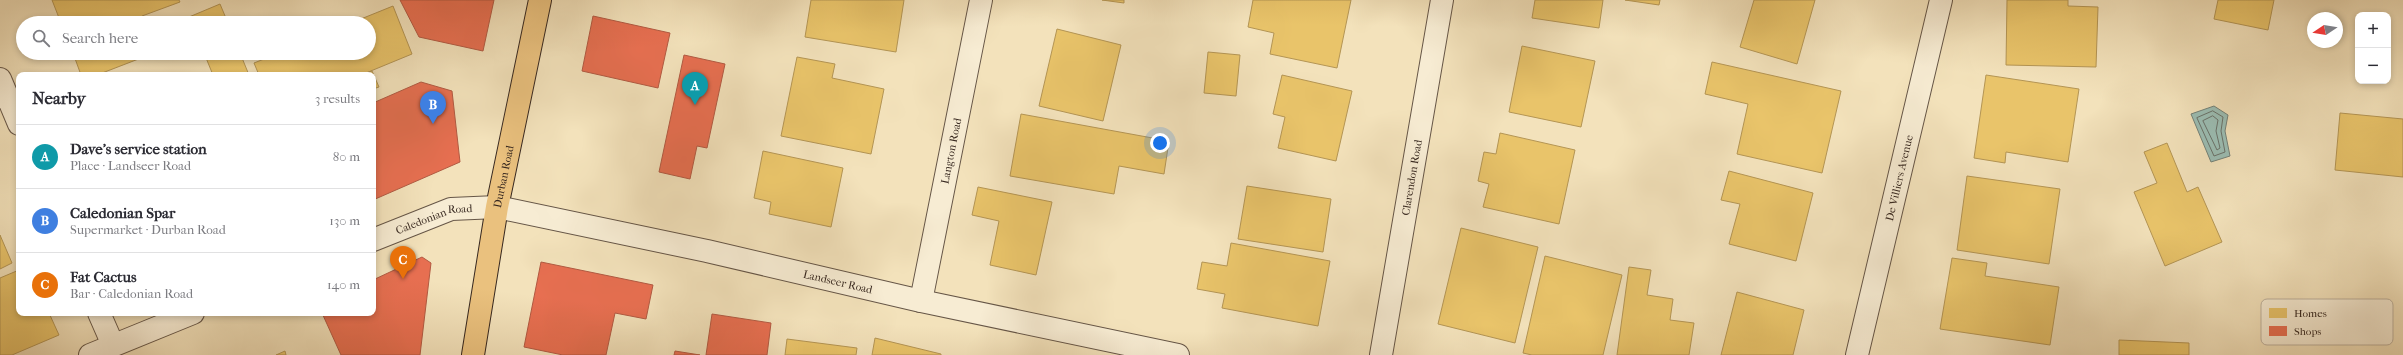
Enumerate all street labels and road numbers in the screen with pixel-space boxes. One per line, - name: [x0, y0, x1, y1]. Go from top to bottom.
- street label: Langton Road: [938, 116, 964, 185]
- street label: De Villiers Avenue: [1882, 133, 1915, 222]
- street label: Clarendon Road: [1399, 138, 1425, 217]
- street label: Durban Road: [491, 143, 516, 209]
- street label: Caledonian Road: [394, 202, 474, 237]
- street label: Landseer Road: [802, 267, 875, 296]

